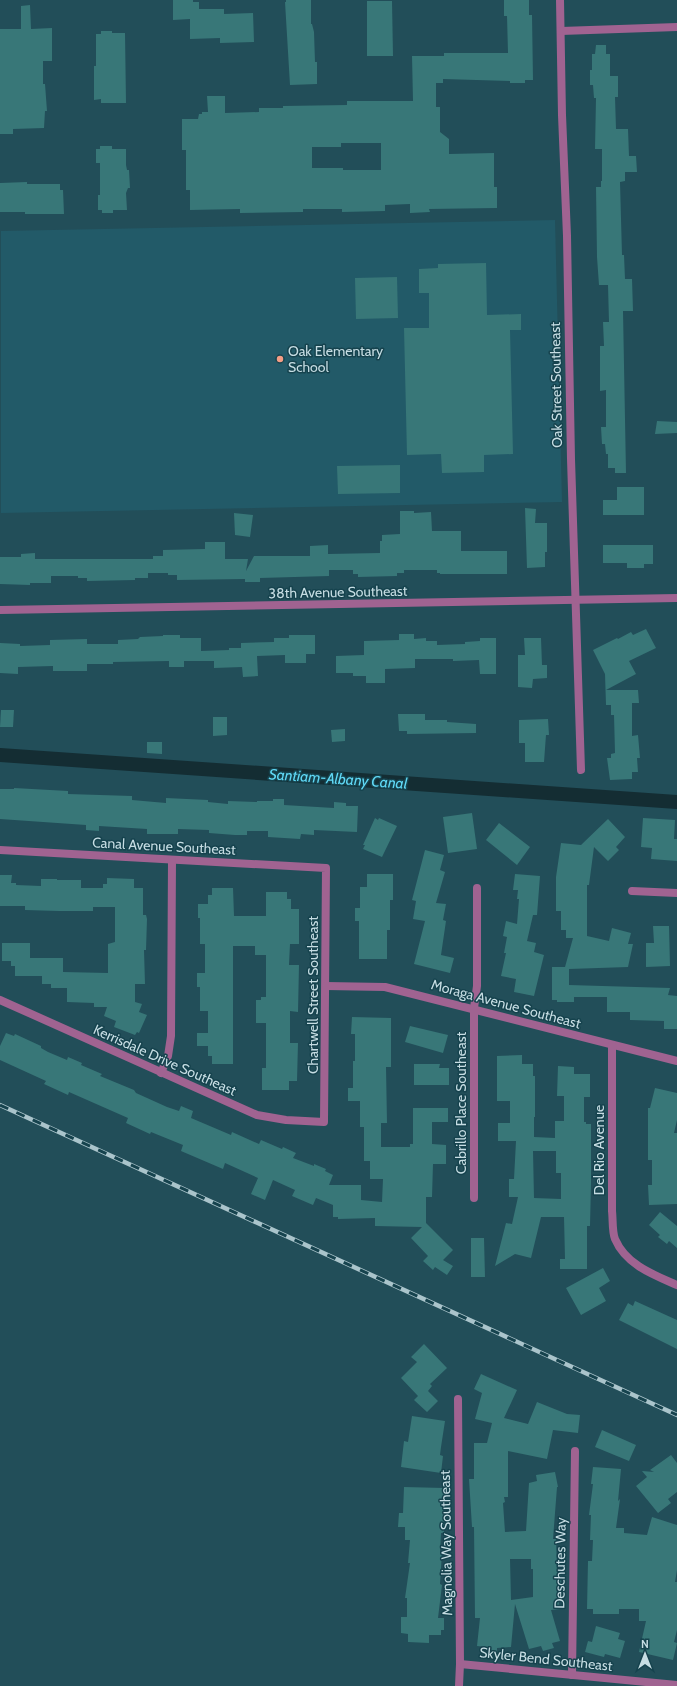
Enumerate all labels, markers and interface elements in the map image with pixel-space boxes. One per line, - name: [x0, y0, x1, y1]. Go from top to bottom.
- street label: Oak Street Southeast: [546, 322, 566, 448]
- place label: Oak Elementary School: [288, 342, 383, 376]
- marker: Oak Elementary School: [275, 354, 285, 364]
- street label: 38th Avenue Southeast: [268, 582, 408, 602]
- water label: Santiam-Albany Canal: [268, 765, 408, 793]
- street label: Canal Avenue Southeast: [92, 833, 237, 859]
- street label: Chartwell Street Southeast: [304, 916, 322, 1074]
- street label: Moraga Avenue Southeast: [429, 975, 583, 1033]
- street label: Kerrisdale Drive Southeast: [91, 1020, 240, 1100]
- street label: Cabrillo Place Southeast: [452, 1032, 470, 1174]
- street label: Del Rio Avenue: [590, 1105, 608, 1195]
- street label: Magnolia Way Southeast: [436, 1470, 456, 1616]
- street label: Deschutes Way: [550, 1517, 570, 1609]
- north arrow: [625, 1634, 665, 1674]
- text: N: [641, 1637, 649, 1651]
- street label: Skyler Bend Southeast: [479, 1643, 614, 1675]

